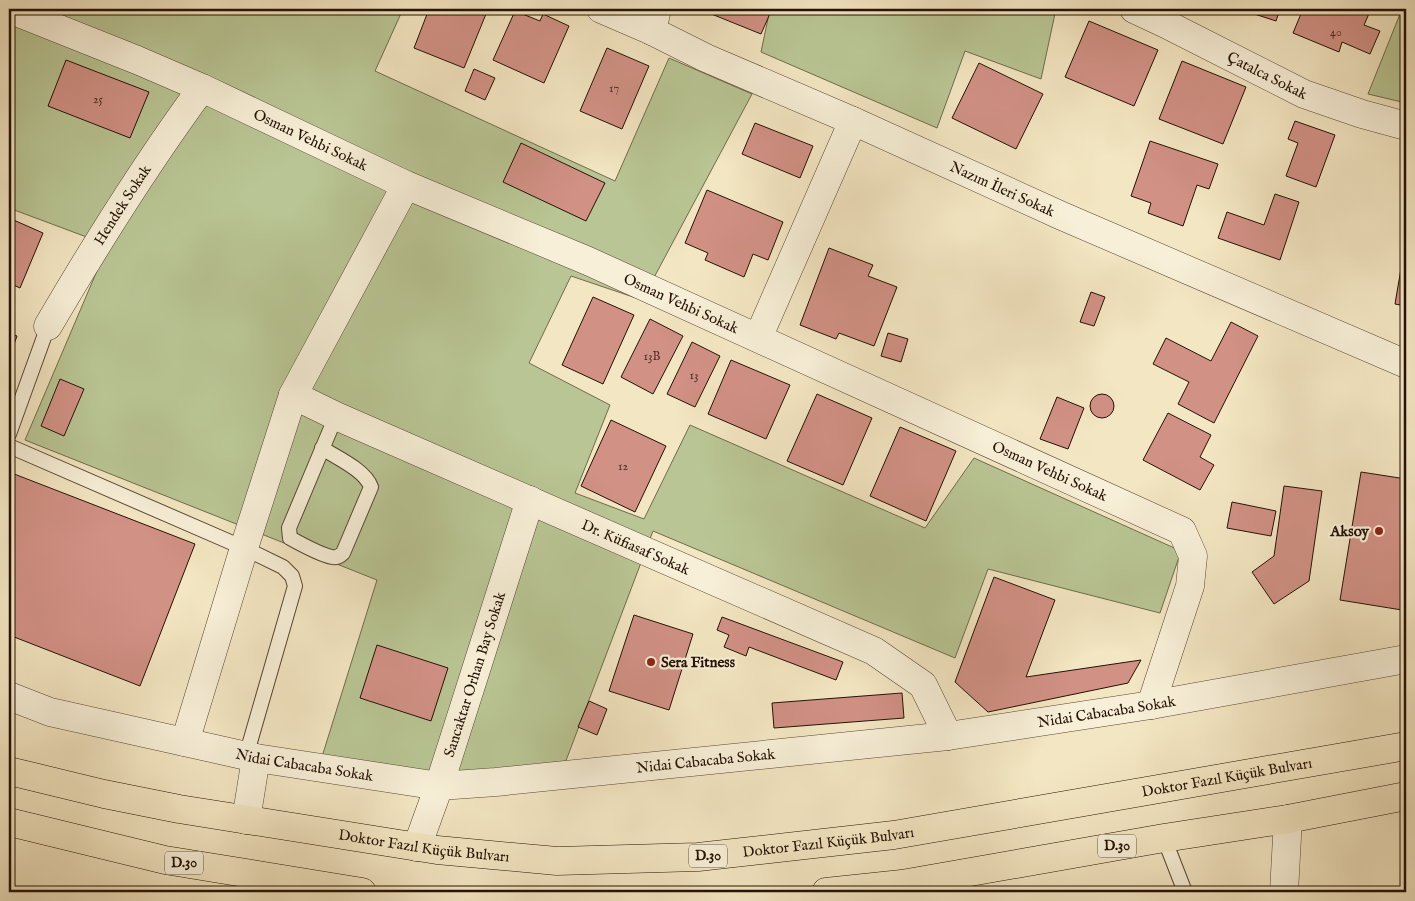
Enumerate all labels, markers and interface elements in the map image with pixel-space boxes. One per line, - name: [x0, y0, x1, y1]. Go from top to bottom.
- house number: 40: [1330, 25, 1342, 40]
- street label: Çatalca Sokak: [1224, 47, 1312, 104]
- house number: 17: [609, 81, 619, 96]
- house number: 25: [93, 92, 104, 107]
- street label: Osman Vehbi Sokak: [250, 104, 372, 175]
- street label: Nazım İleri Sokak: [947, 157, 1059, 221]
- street label: Hendek Sokak: [89, 160, 156, 249]
- street label: Osman Vehbi Sokak: [621, 269, 743, 338]
- house number: 13B: [644, 349, 661, 364]
- house number: 13: [690, 368, 698, 383]
- street label: Osman Vehbi Sokak: [989, 437, 1111, 506]
- house number: 12: [618, 459, 628, 474]
- street label: Dr. Küfiasaf Sokak: [579, 515, 694, 579]
- place label: Aksoy: [1329, 522, 1370, 541]
- marker: Aksoy: [1373, 525, 1385, 537]
- street label: Sancaktar Orhan Bay Sokak: [439, 588, 510, 759]
- place label: Sera Fitness: [661, 653, 736, 672]
- marker: Sera Fitness: [645, 656, 657, 668]
- street label: Nidai Cabacaba Sokak: [1036, 691, 1178, 732]
- street label: Nidai Cabacaba Sokak: [234, 744, 376, 785]
- street label: Nidai Cabacaba Sokak: [635, 744, 777, 777]
- street label: Doktor Fazıl Küçük Bulvarı: [1140, 753, 1313, 801]
- street label: Doktor Fazıl Küçük Bulvarı: [741, 822, 915, 861]
- street label: Doktor Fazıl Küçük Bulvarı: [337, 825, 510, 866]
- road number: D.30: [1098, 834, 1136, 858]
- road number: D.30: [689, 844, 727, 868]
- road number: D.30: [165, 851, 203, 874]

